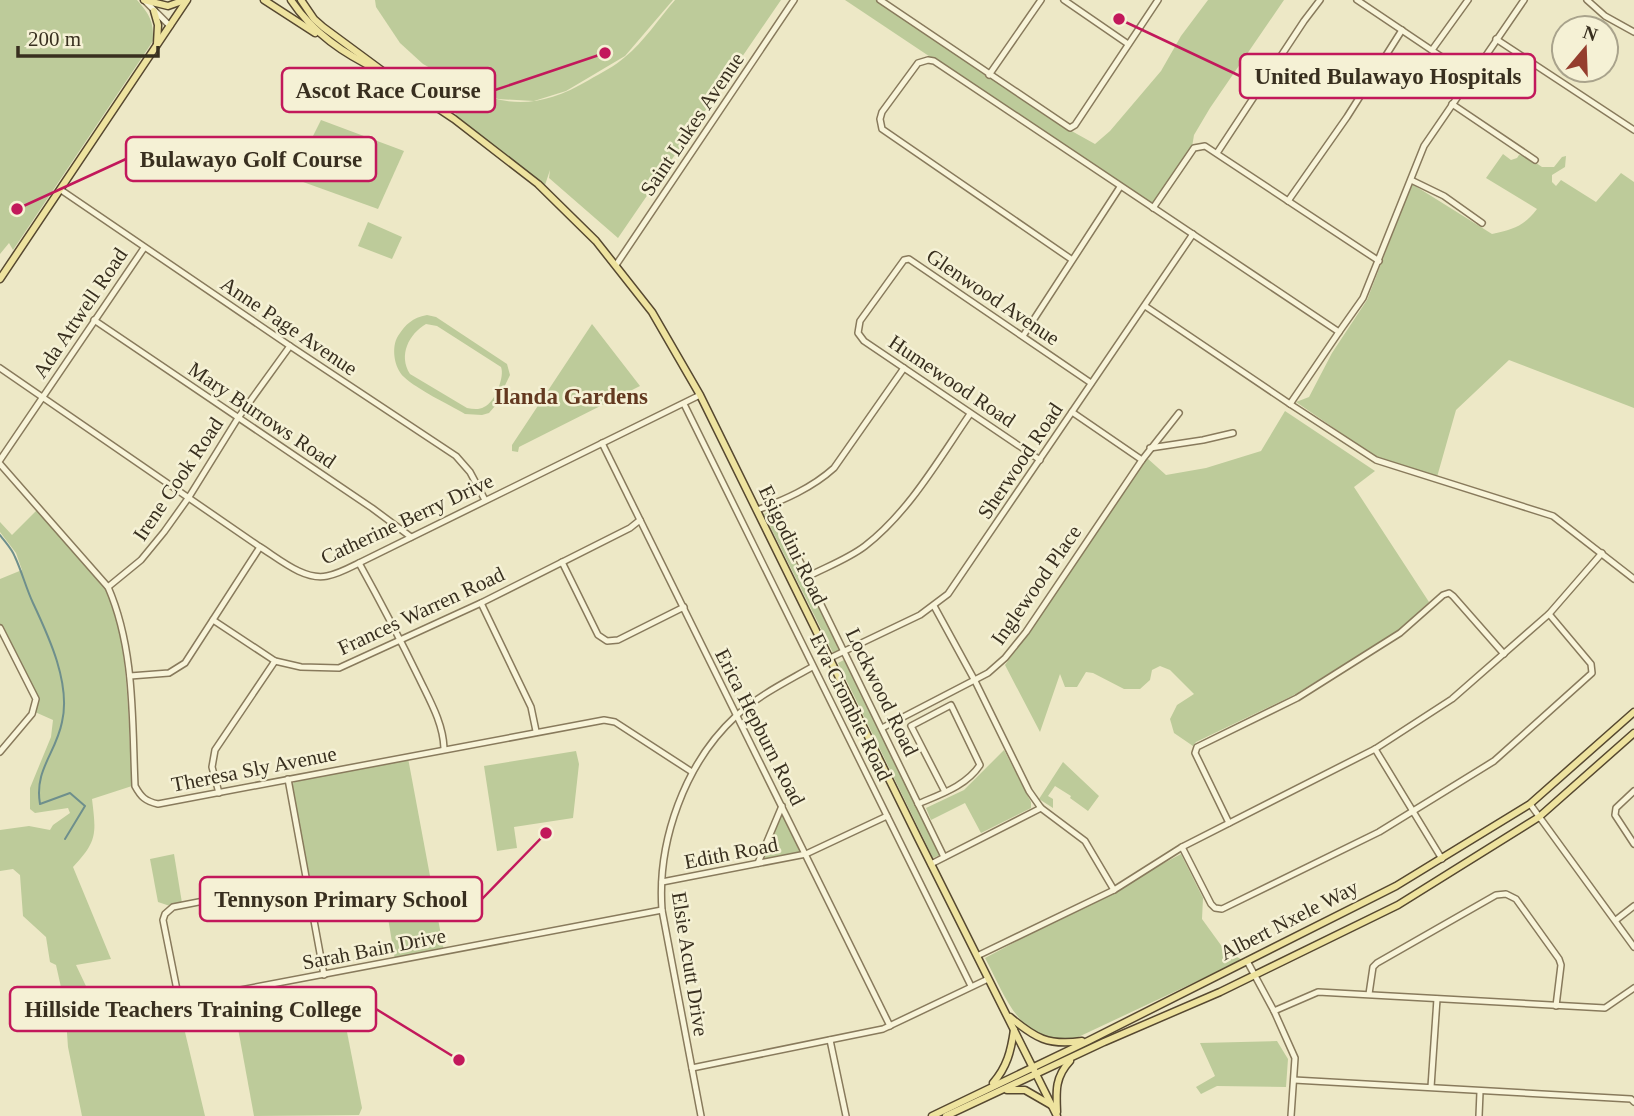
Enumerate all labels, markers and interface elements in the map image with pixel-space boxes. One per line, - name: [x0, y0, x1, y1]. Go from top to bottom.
- scale bar: [18, 14, 158, 58]
- north arrow: [1550, 14, 1620, 84]
- text: N: [1580, 21, 1601, 46]
- text: 200 m: [28, 27, 81, 51]
- street label: Saint Lukes Avenue: [635, 48, 749, 200]
- callout: United Bulawayo Hospitals: [1240, 54, 1535, 98]
- text: United Bulawayo Hospitals: [1254, 64, 1522, 89]
- callout: Ascot Race Course: [282, 68, 495, 112]
- text: Ascot Race Course: [295, 78, 481, 103]
- callout: Bulawayo Golf Course: [126, 137, 376, 181]
- text: Bulawayo Golf Course: [140, 147, 362, 172]
- street label: Ada Attwell Road: [28, 243, 133, 383]
- street label: Glenwood Avenue: [922, 244, 1064, 350]
- street label: Anne Page Avenue: [216, 271, 362, 381]
- street label: Humewood Road: [884, 330, 1020, 432]
- street label: Mary Burrows Road: [184, 357, 341, 473]
- district label: Ilanda Gardens: [494, 384, 648, 409]
- street label: Sherwood Road: [972, 398, 1068, 524]
- street label: Irene Cook Road: [128, 412, 228, 545]
- street label: Catherine Berry Drive: [317, 468, 497, 570]
- street label: Esigodini Road: [754, 481, 833, 609]
- street label: Inglewood Place: [986, 521, 1086, 649]
- street label: Frances Warren Road: [334, 562, 509, 660]
- street label: Lockwood Road: [841, 624, 924, 760]
- street label: Eva Crombie Road: [805, 629, 897, 785]
- street label: Erica Hepburn Road: [710, 645, 810, 810]
- street label: Theresa Sly Avenue: [169, 741, 339, 797]
- street label: Edith Road: [682, 832, 780, 874]
- street label: Albert Nxele Way: [1216, 875, 1363, 965]
- callout: Tennyson Primary School: [200, 877, 482, 921]
- text: Tennyson Primary School: [214, 887, 468, 912]
- street label: Elsie Acutt Drive: [667, 890, 713, 1038]
- street label: Sarah Bain Drive: [300, 923, 448, 975]
- callout: Hillside Teachers Training College: [10, 987, 376, 1031]
- text: Hillside Teachers Training College: [24, 997, 362, 1022]

